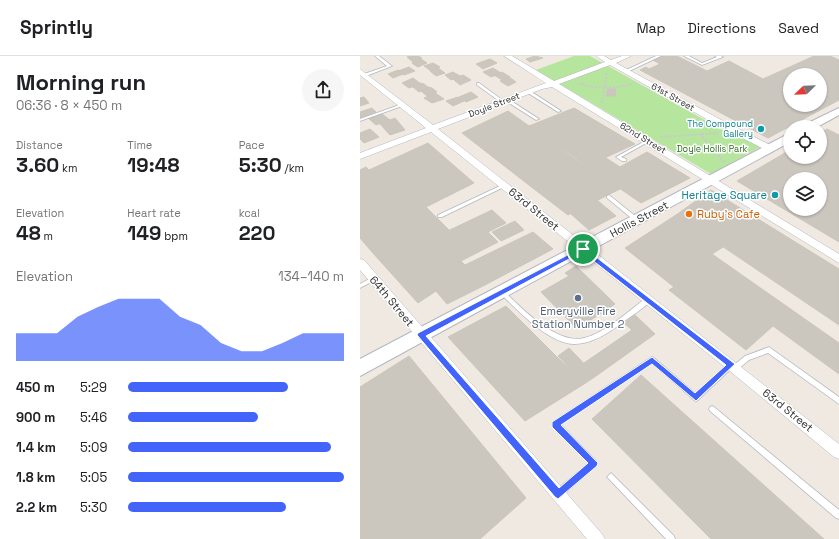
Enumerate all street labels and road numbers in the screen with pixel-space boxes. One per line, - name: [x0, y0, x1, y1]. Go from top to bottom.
- street label: 61st Street: [649, 80, 697, 114]
- street label: Doyle Street: [466, 90, 522, 120]
- street label: 62nd Street: [618, 119, 668, 157]
- street label: 63rd Street: [506, 184, 562, 234]
- street label: Hollis Street: [607, 198, 671, 240]
- street label: 64th Street: [367, 273, 417, 329]
- street label: 63rd Street: [760, 385, 816, 435]

